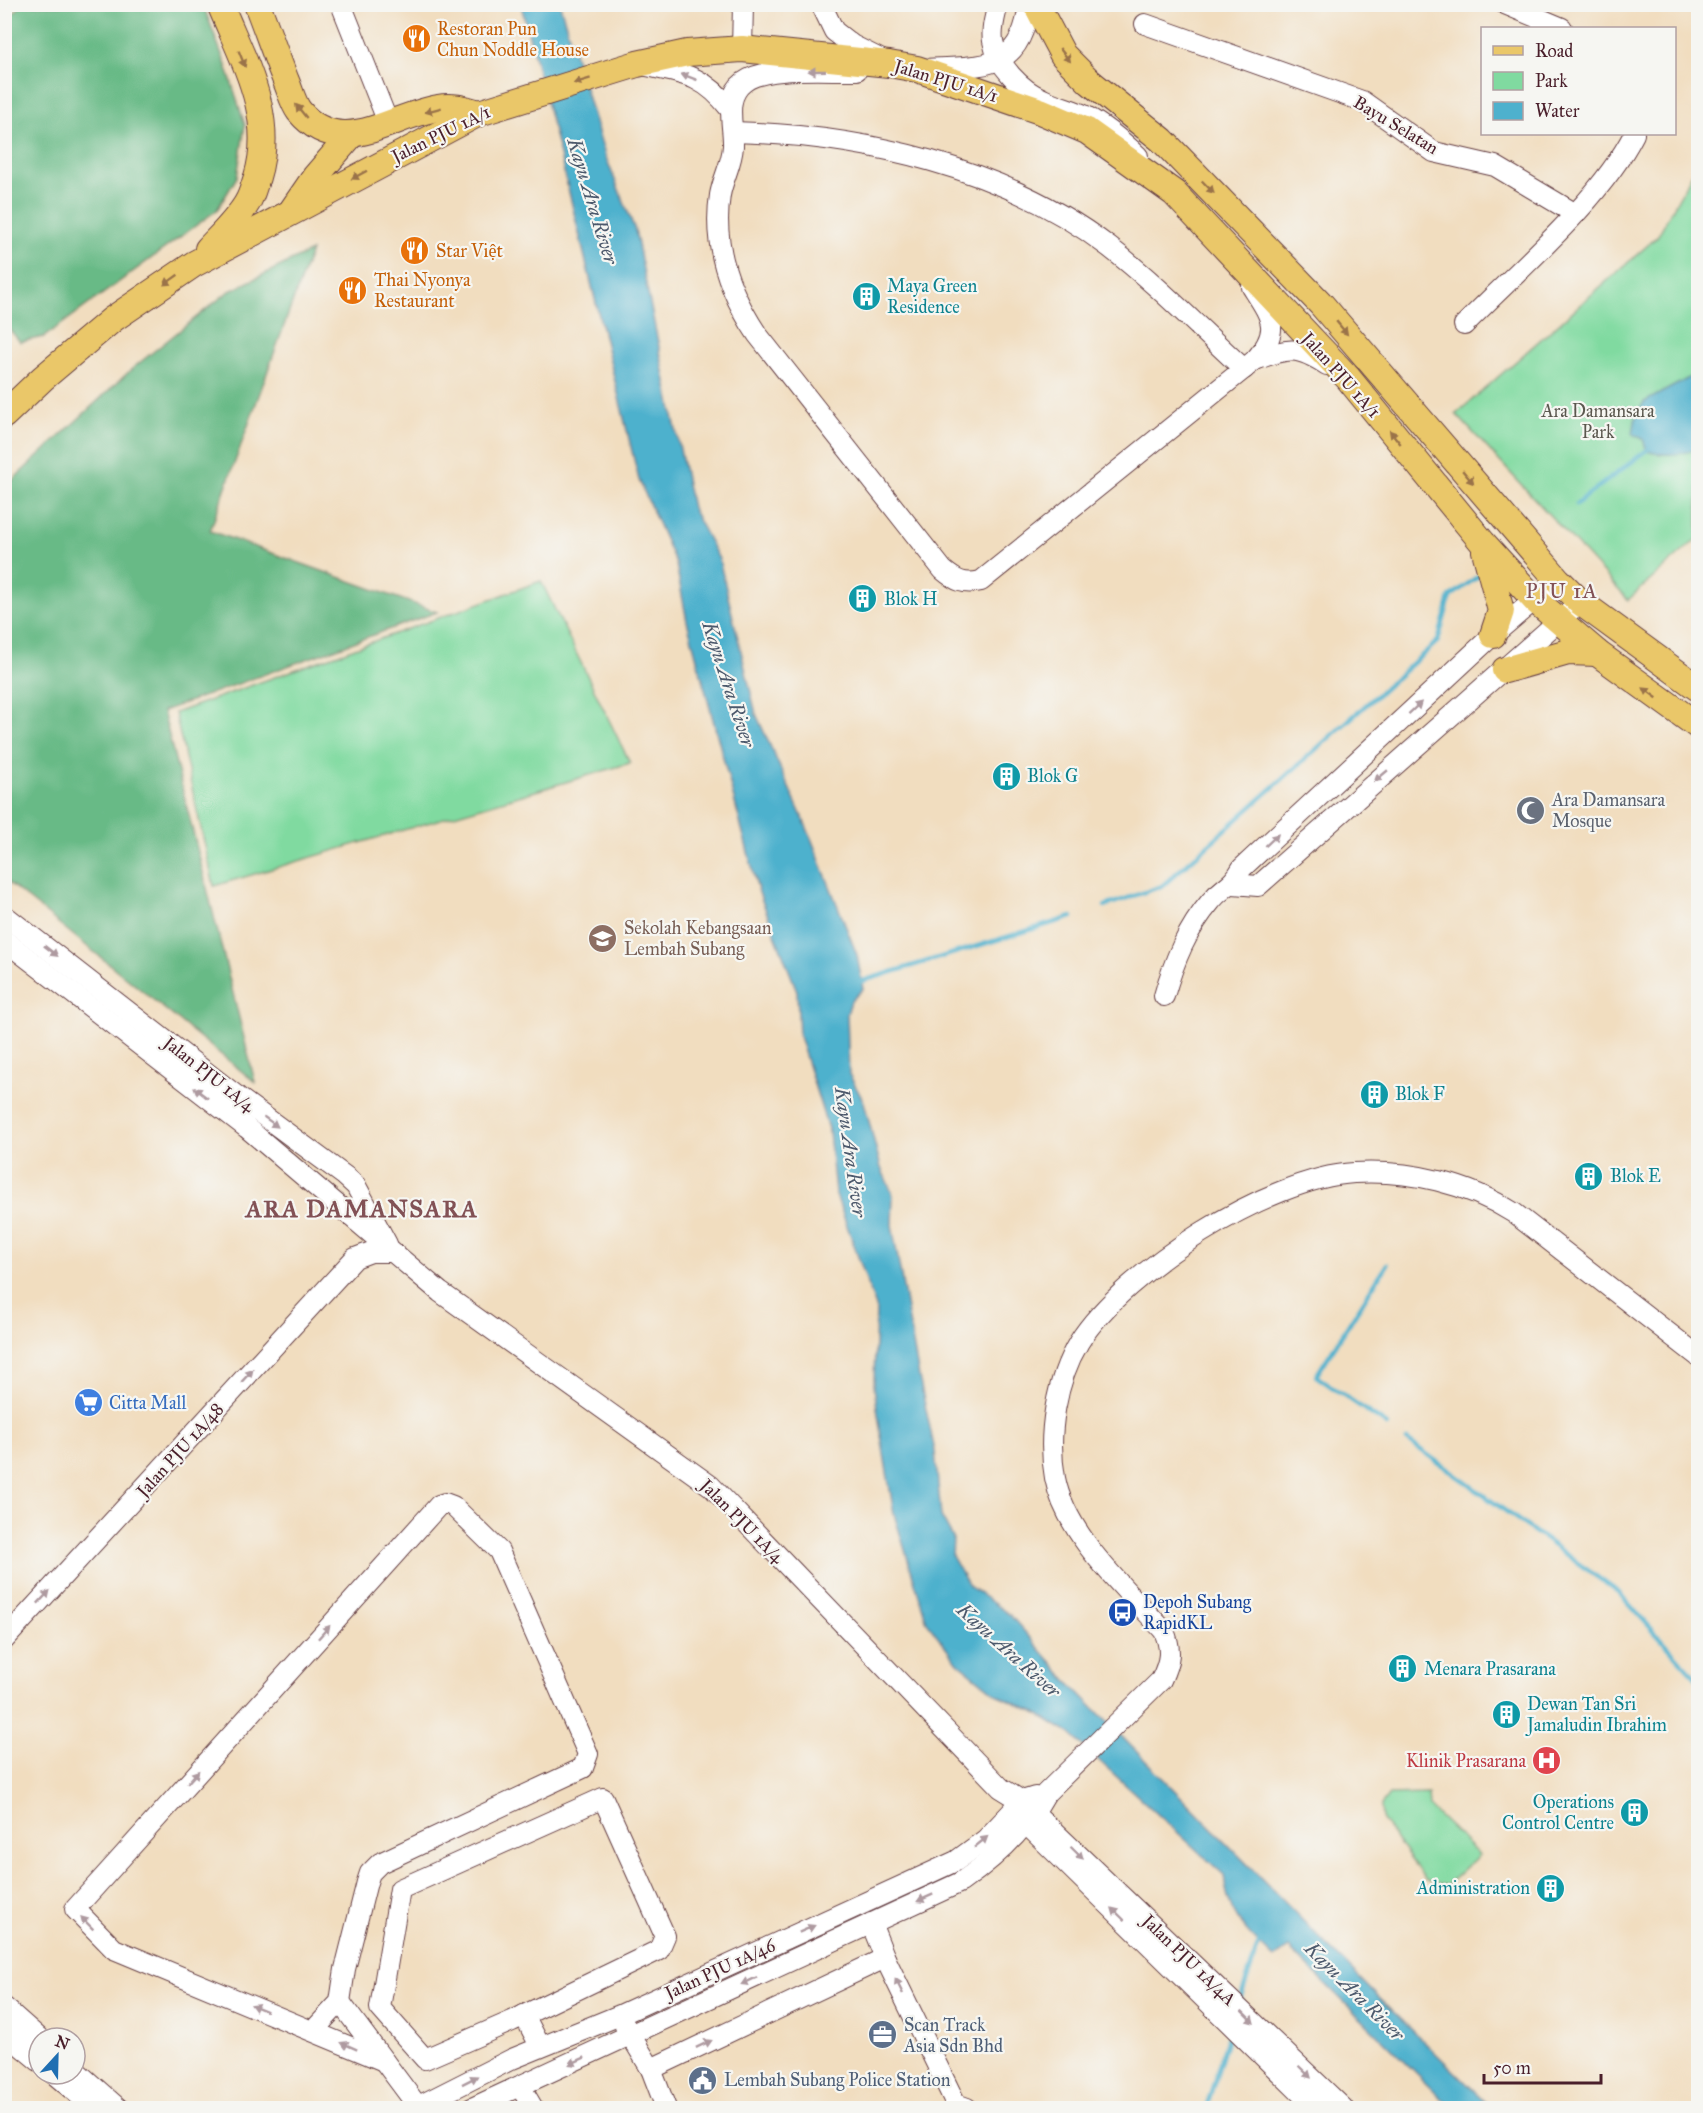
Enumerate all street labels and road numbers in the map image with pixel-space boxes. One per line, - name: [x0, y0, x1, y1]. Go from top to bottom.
- street label: Jalan PJU 1A/1: [889, 54, 1001, 108]
- street label: Bayu Selatan: [1350, 91, 1443, 159]
- street label: Jalan PJU 1A/1: [386, 101, 495, 169]
- street label: Jalan PJU 1A/1: [1295, 326, 1385, 423]
- street label: Jalan PJU 1A/4: [157, 1030, 260, 1118]
- street label: Jalan PJU 1A/48: [131, 1398, 229, 1504]
- street label: Jalan PJU 1A/4: [693, 1473, 789, 1569]
- street label: Jalan PJU 1A/4A: [1135, 1908, 1241, 2011]
- street label: Jalan PJU 1A/46: [660, 1934, 780, 2006]

